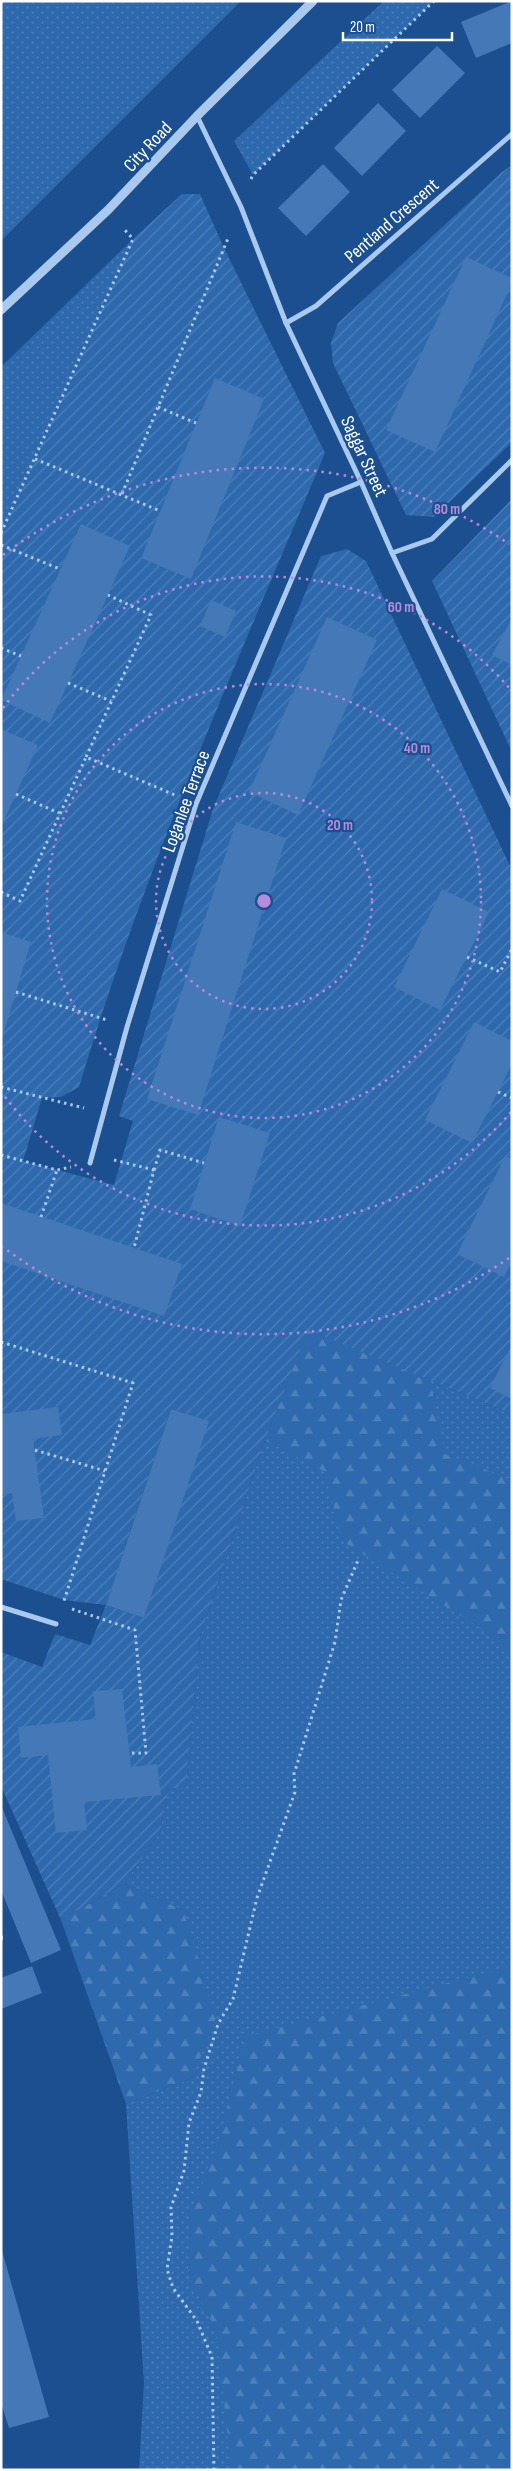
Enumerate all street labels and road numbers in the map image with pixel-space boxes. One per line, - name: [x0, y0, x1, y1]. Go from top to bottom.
- street label: City Road: [119, 117, 177, 177]
- street label: Pentland Crescent: [340, 174, 444, 268]
- street label: Saggar Street: [335, 413, 392, 501]
- street label: Loganlee Terrace: [157, 748, 215, 855]

